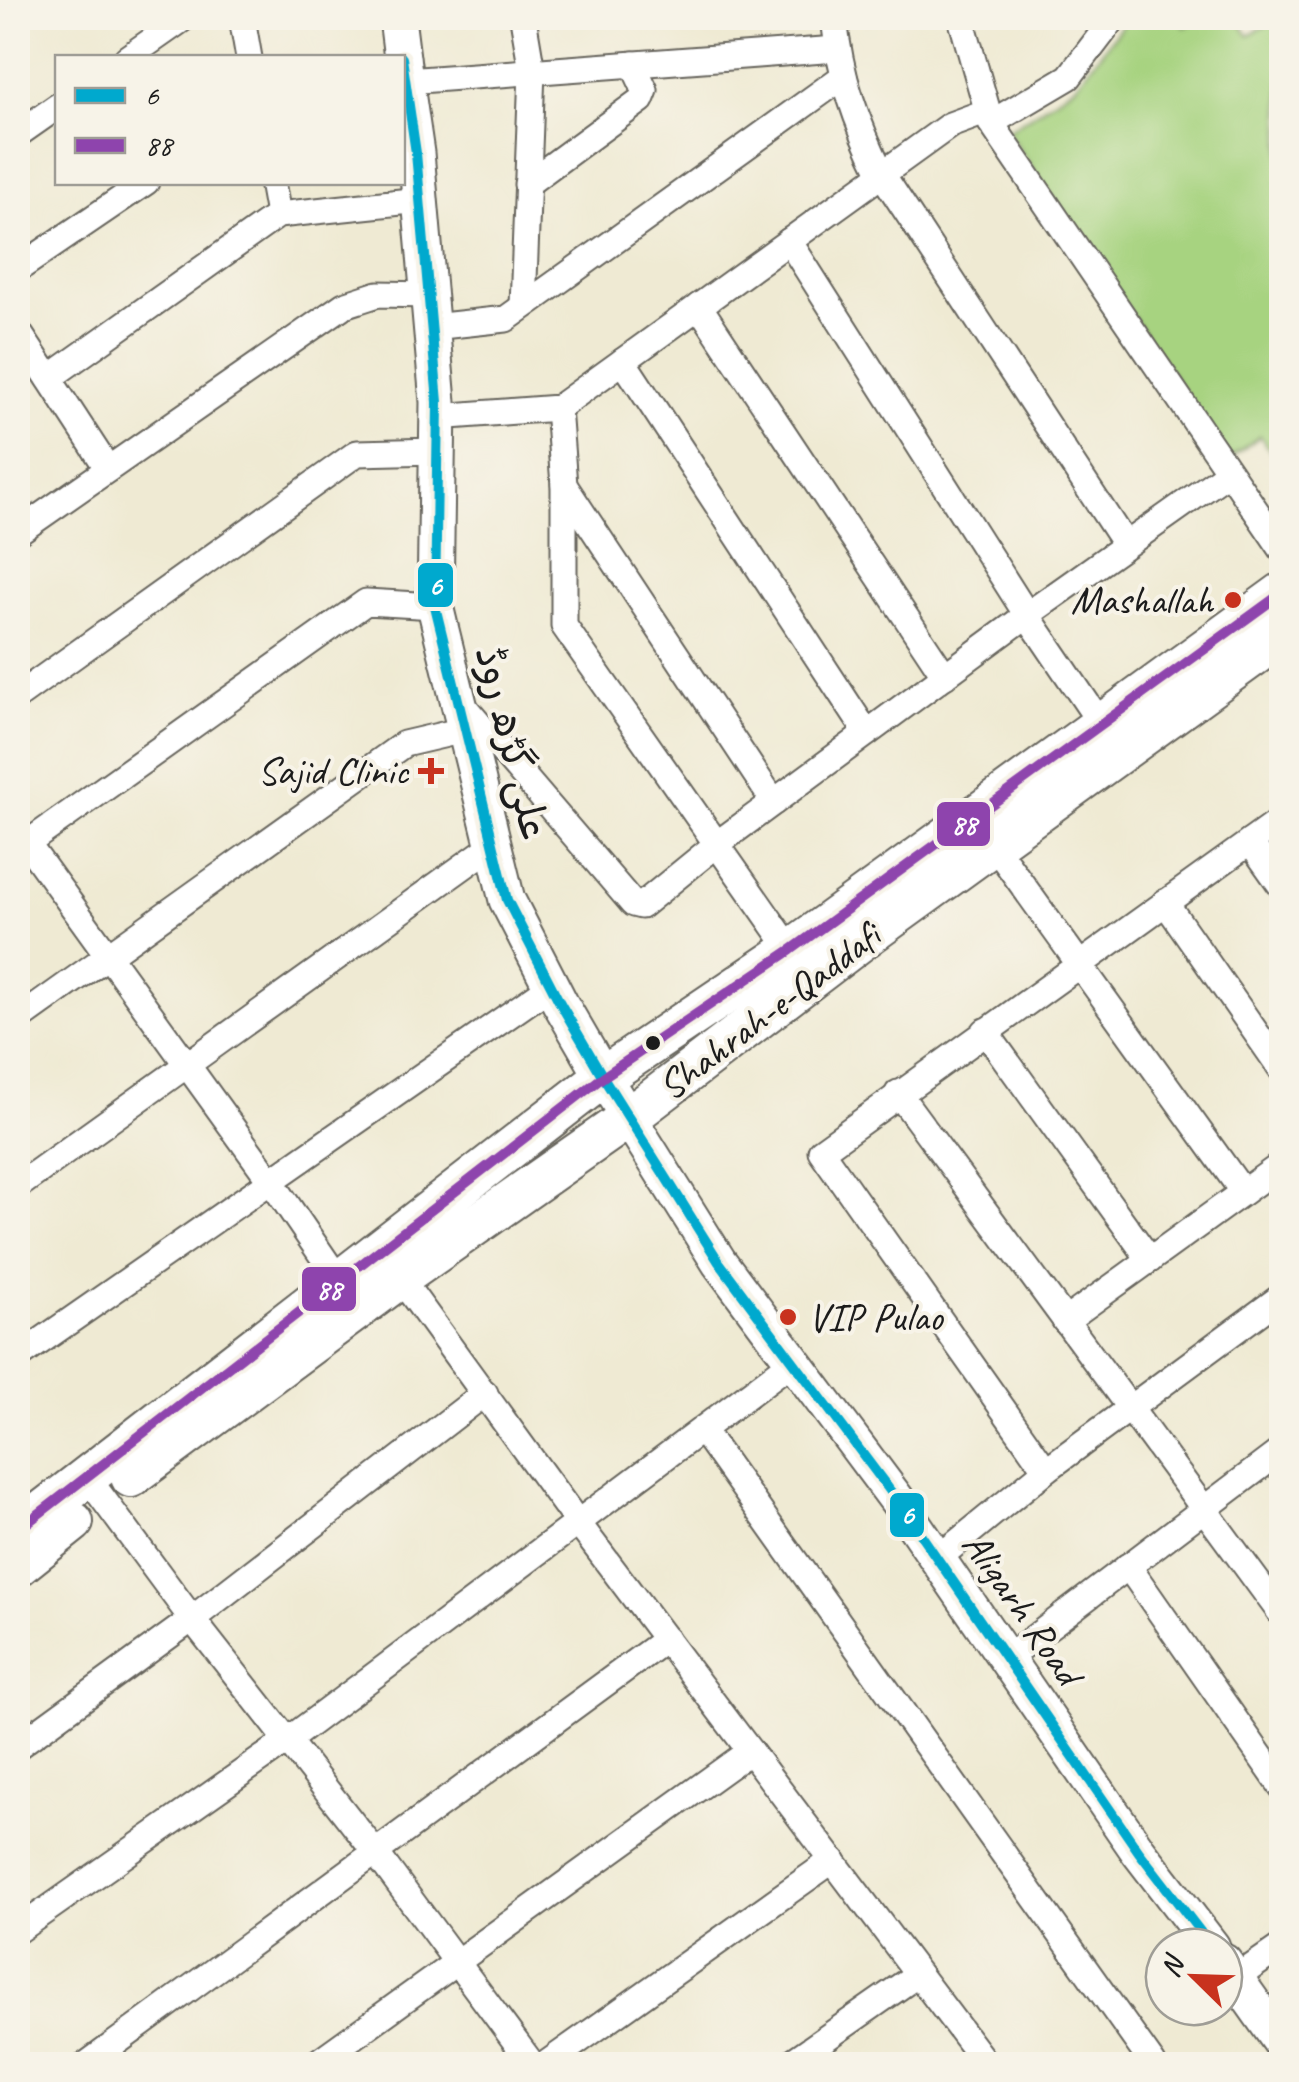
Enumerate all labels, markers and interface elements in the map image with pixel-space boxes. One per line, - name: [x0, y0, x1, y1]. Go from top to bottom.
- legend: [55, 55, 405, 185]
- text: 6: [145, 76, 160, 114]
- text: 88: [145, 126, 174, 164]
- line badge: 6: [416, 561, 455, 609]
- text: 6: [428, 568, 443, 603]
- place label: Mashallah: [1071, 575, 1215, 625]
- marker: Mashallah: [1222, 589, 1244, 611]
- street label: علی گڑھ روڈ: [464, 641, 560, 845]
- place label: Sajid Clinic: [257, 746, 410, 796]
- marker: Sajid Clinic: [418, 758, 444, 784]
- line badge: 88: [935, 800, 992, 848]
- text: 88: [951, 807, 980, 842]
- street label: Shahrah-e-Qaddafi: [648, 909, 893, 1111]
- unlabelled marker: [643, 1033, 663, 1053]
- line badge: 88: [300, 1265, 358, 1313]
- text: 88: [316, 1272, 345, 1307]
- place label: VIP Pulao: [808, 1292, 944, 1342]
- marker: VIP Pulao: [777, 1306, 799, 1328]
- line badge: 6: [888, 1491, 926, 1539]
- text: 6: [900, 1497, 915, 1532]
- street label: Aligarh Road: [951, 1522, 1096, 1699]
- north arrow: [1144, 1927, 1244, 2027]
- text: N: [1152, 1948, 1193, 1982]

